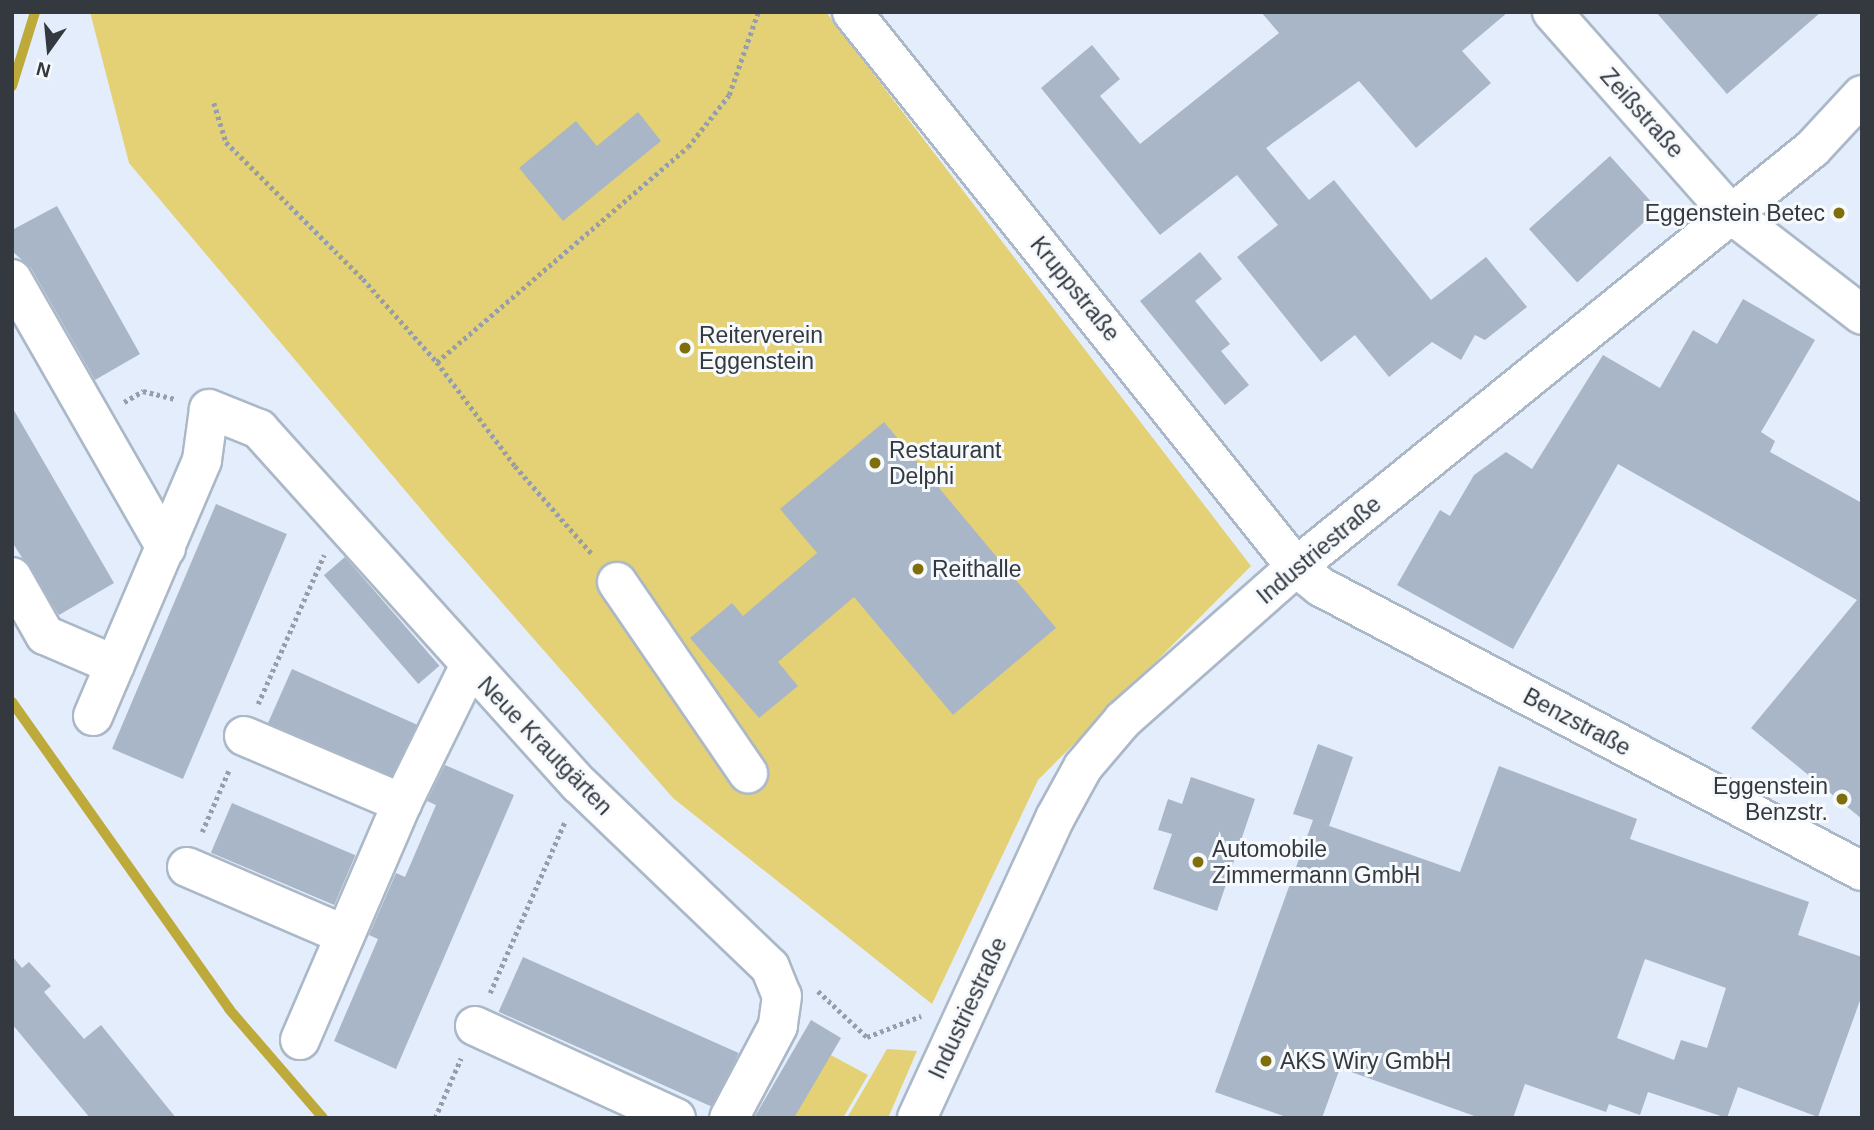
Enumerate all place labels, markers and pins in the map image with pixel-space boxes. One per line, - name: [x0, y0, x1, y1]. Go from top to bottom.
- place label: Eggenstein Betec: [1645, 199, 1825, 227]
- marker: Eggenstein Betec: [1831, 205, 1847, 221]
- place label: Reiterverein Eggenstein: [699, 321, 823, 375]
- marker: Reiterverein Eggenstein: [677, 340, 693, 356]
- place label: Restaurant Delphi: [889, 436, 1002, 490]
- marker: Restaurant Delphi: [867, 455, 883, 471]
- place label: Reithalle: [932, 555, 1021, 583]
- marker: Reithalle: [910, 561, 926, 577]
- place label: Eggenstein Benzstr.: [1713, 772, 1828, 826]
- marker: Eggenstein Benzstr.: [1834, 791, 1850, 807]
- place label: Automobile Zimmermann GmbH: [1212, 835, 1420, 889]
- marker: Automobile Zimmermann GmbH: [1190, 854, 1206, 870]
- place label: AKS Wiry GmbH: [1280, 1047, 1451, 1075]
- marker: AKS Wiry GmbH: [1258, 1053, 1274, 1069]

